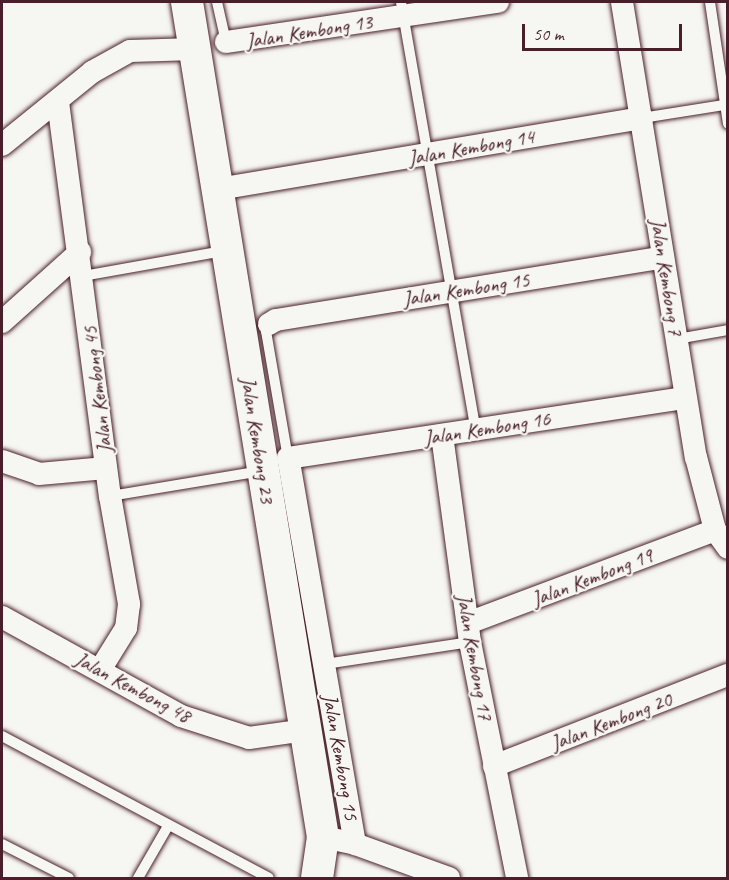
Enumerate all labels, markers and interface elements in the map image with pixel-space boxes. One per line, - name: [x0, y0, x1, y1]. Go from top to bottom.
- street label: Jalan Kembong 13: [244, 9, 374, 53]
- scale bar: [525, 12, 686, 50]
- text: 50 m: [533, 23, 564, 45]
- street label: Jalan Kembong 14: [406, 124, 536, 170]
- street label: Jalan Kembong 7: [645, 217, 689, 337]
- street label: Jalan Kembong 15: [401, 267, 531, 311]
- street label: Jalan Kembong 45: [77, 325, 117, 455]
- street label: Jalan Kembong 23: [236, 375, 280, 505]
- street label: Jalan Kembong 16: [422, 406, 552, 450]
- street label: Jalan Kembong 19: [528, 542, 656, 612]
- street label: Jalan Kembong 17: [452, 592, 498, 722]
- street label: Jalan Kembong 48: [71, 646, 195, 728]
- street label: Jalan Kembong 20: [547, 686, 675, 756]
- street label: Jalan Kembong 15: [318, 692, 364, 822]

